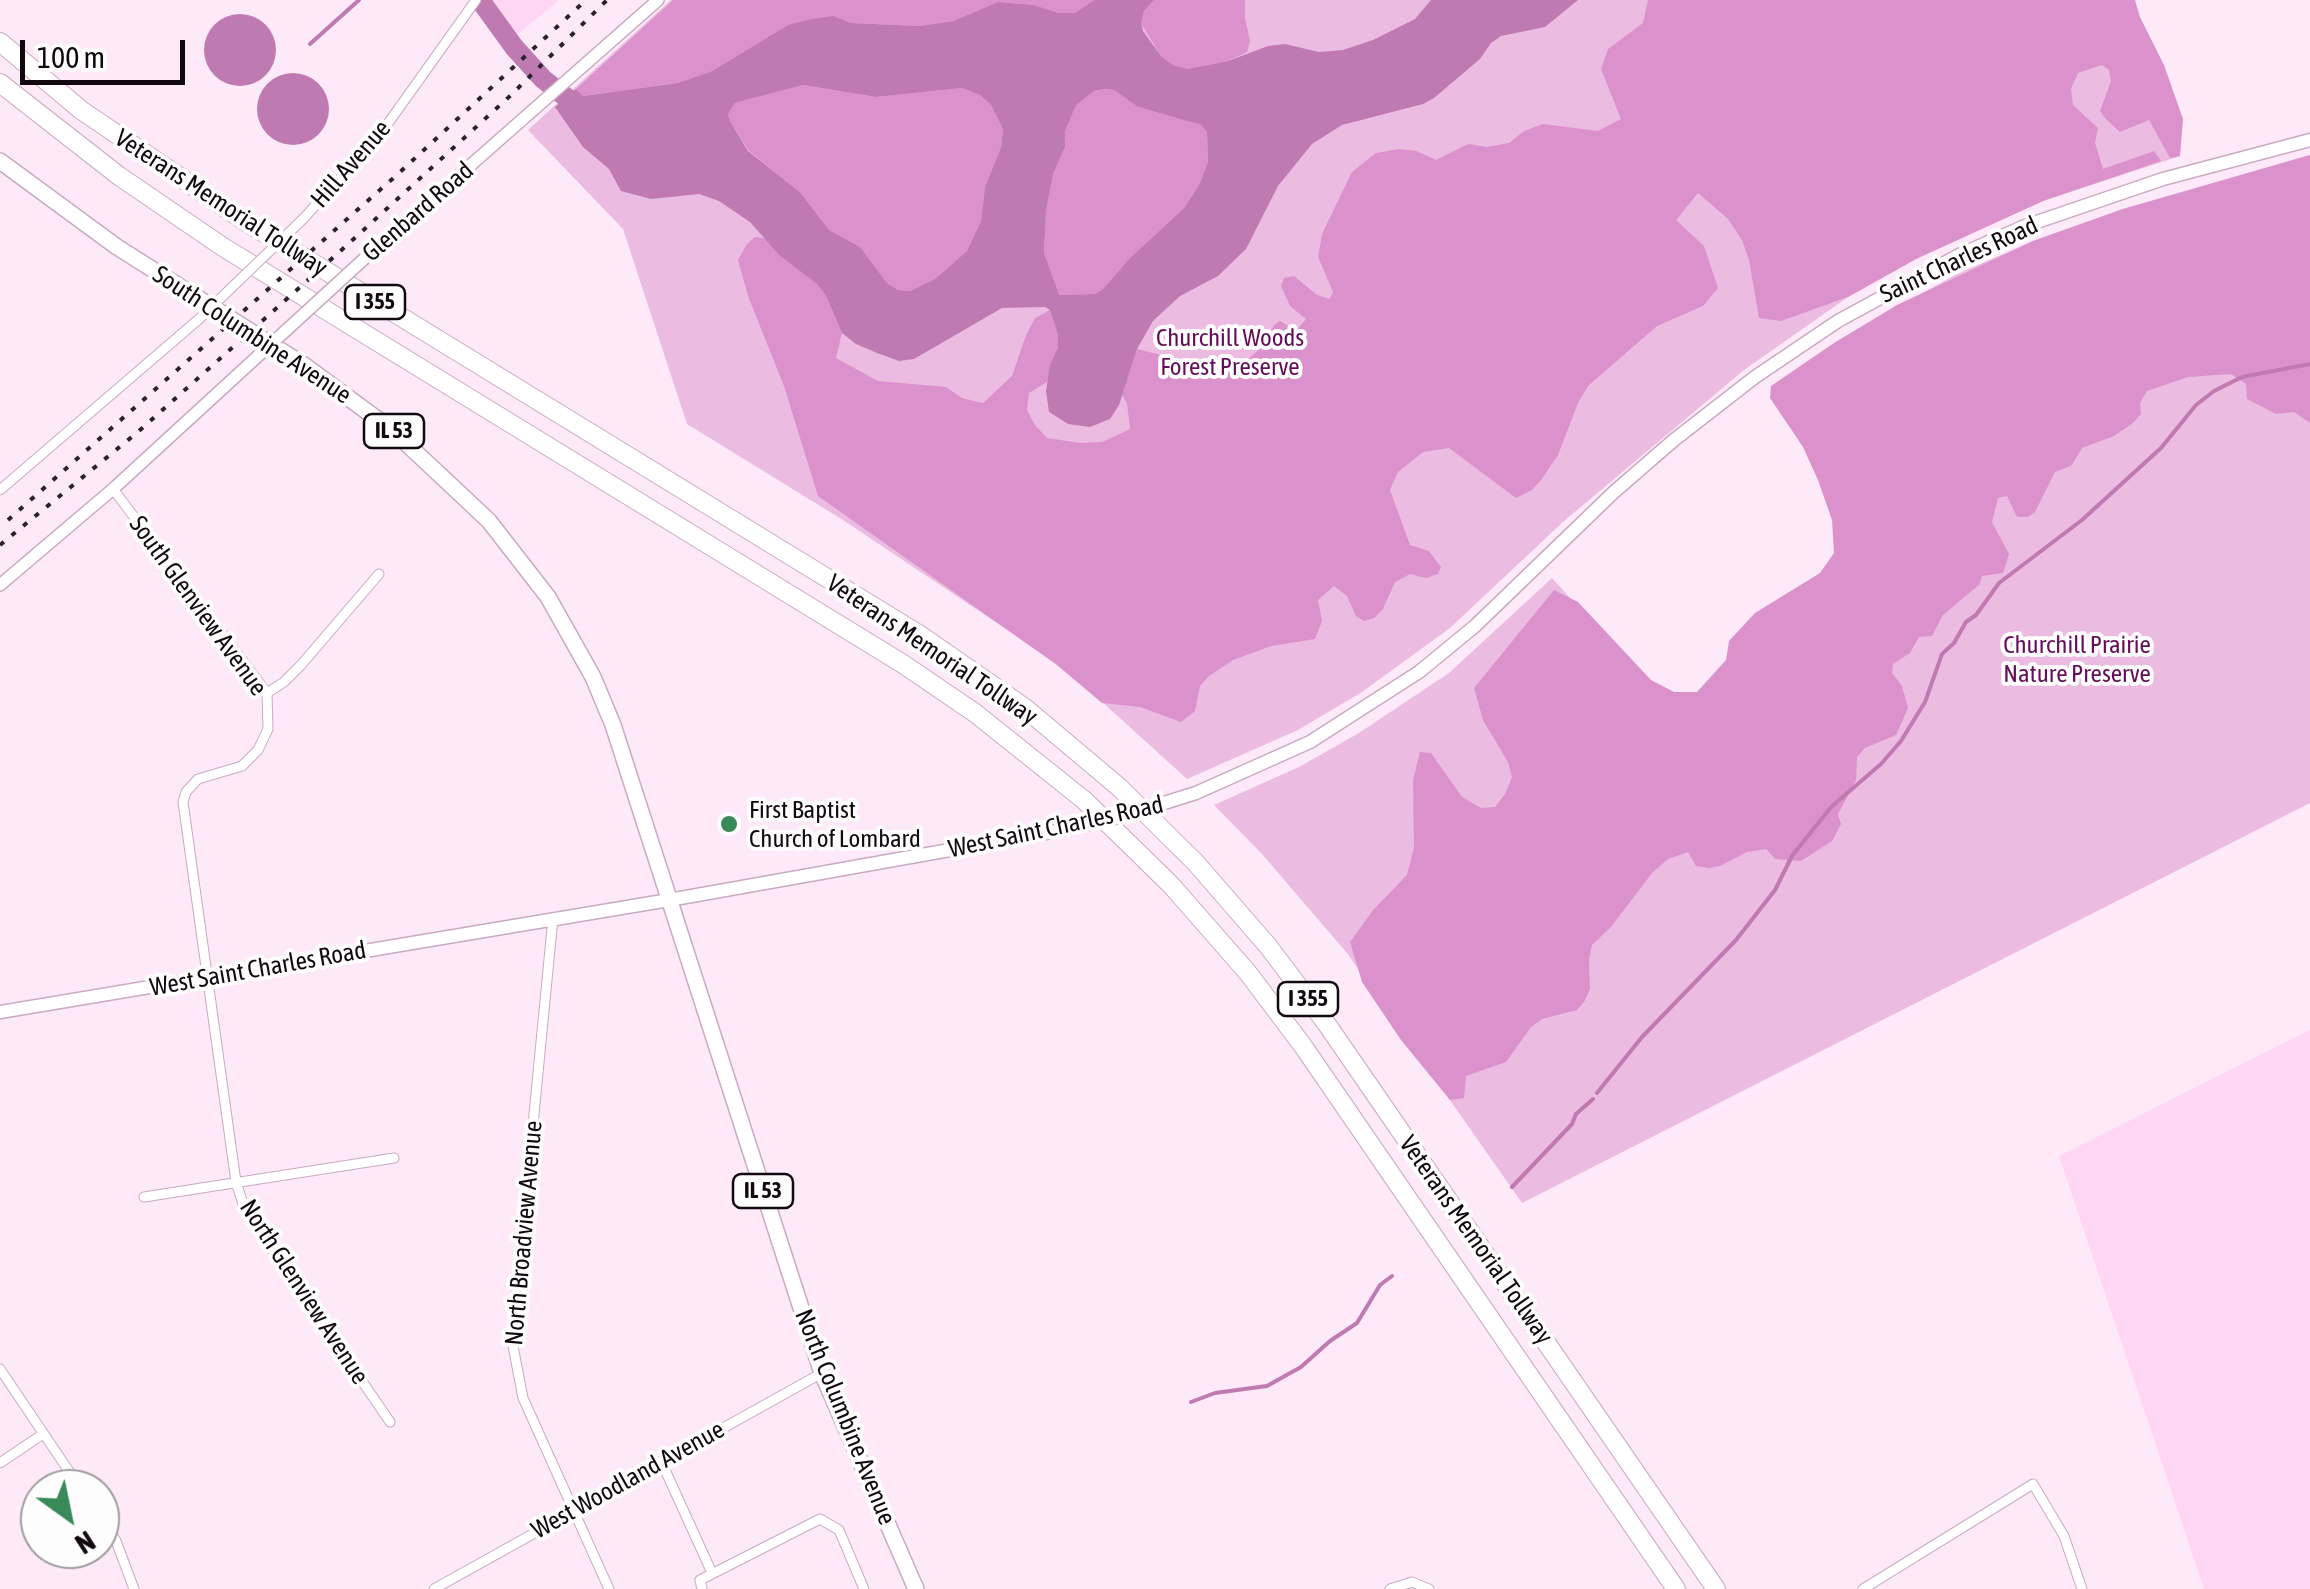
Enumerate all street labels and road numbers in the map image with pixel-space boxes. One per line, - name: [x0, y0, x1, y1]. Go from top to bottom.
- street label: Hill Avenue: [305, 114, 397, 214]
- street label: Veterans Memorial Tollway: [109, 123, 333, 283]
- street label: Glenbard Road: [356, 156, 480, 268]
- street label: Saint Charles Road: [1875, 210, 2043, 310]
- street label: South Columbine Avenue: [147, 260, 357, 410]
- road number: I 355: [345, 285, 405, 319]
- road number: IL 53: [364, 414, 424, 448]
- street label: South Glenview Avenue: [123, 510, 273, 702]
- street label: Veterans Memorial Tollway: [821, 568, 1043, 732]
- street label: West Saint Charles Road: [946, 790, 1166, 864]
- street label: West Saint Charles Road: [148, 935, 368, 1003]
- road number: I 355: [1278, 982, 1338, 1016]
- street label: North Broadview Avenue: [499, 1119, 549, 1347]
- street label: Veterans Memorial Tollway: [1393, 1130, 1559, 1350]
- road number: IL 53: [733, 1174, 793, 1208]
- street label: North Glenview Avenue: [233, 1194, 375, 1390]
- street label: North Columbine Avenue: [788, 1305, 902, 1529]
- street label: West Woodland Avenue: [526, 1415, 730, 1545]

